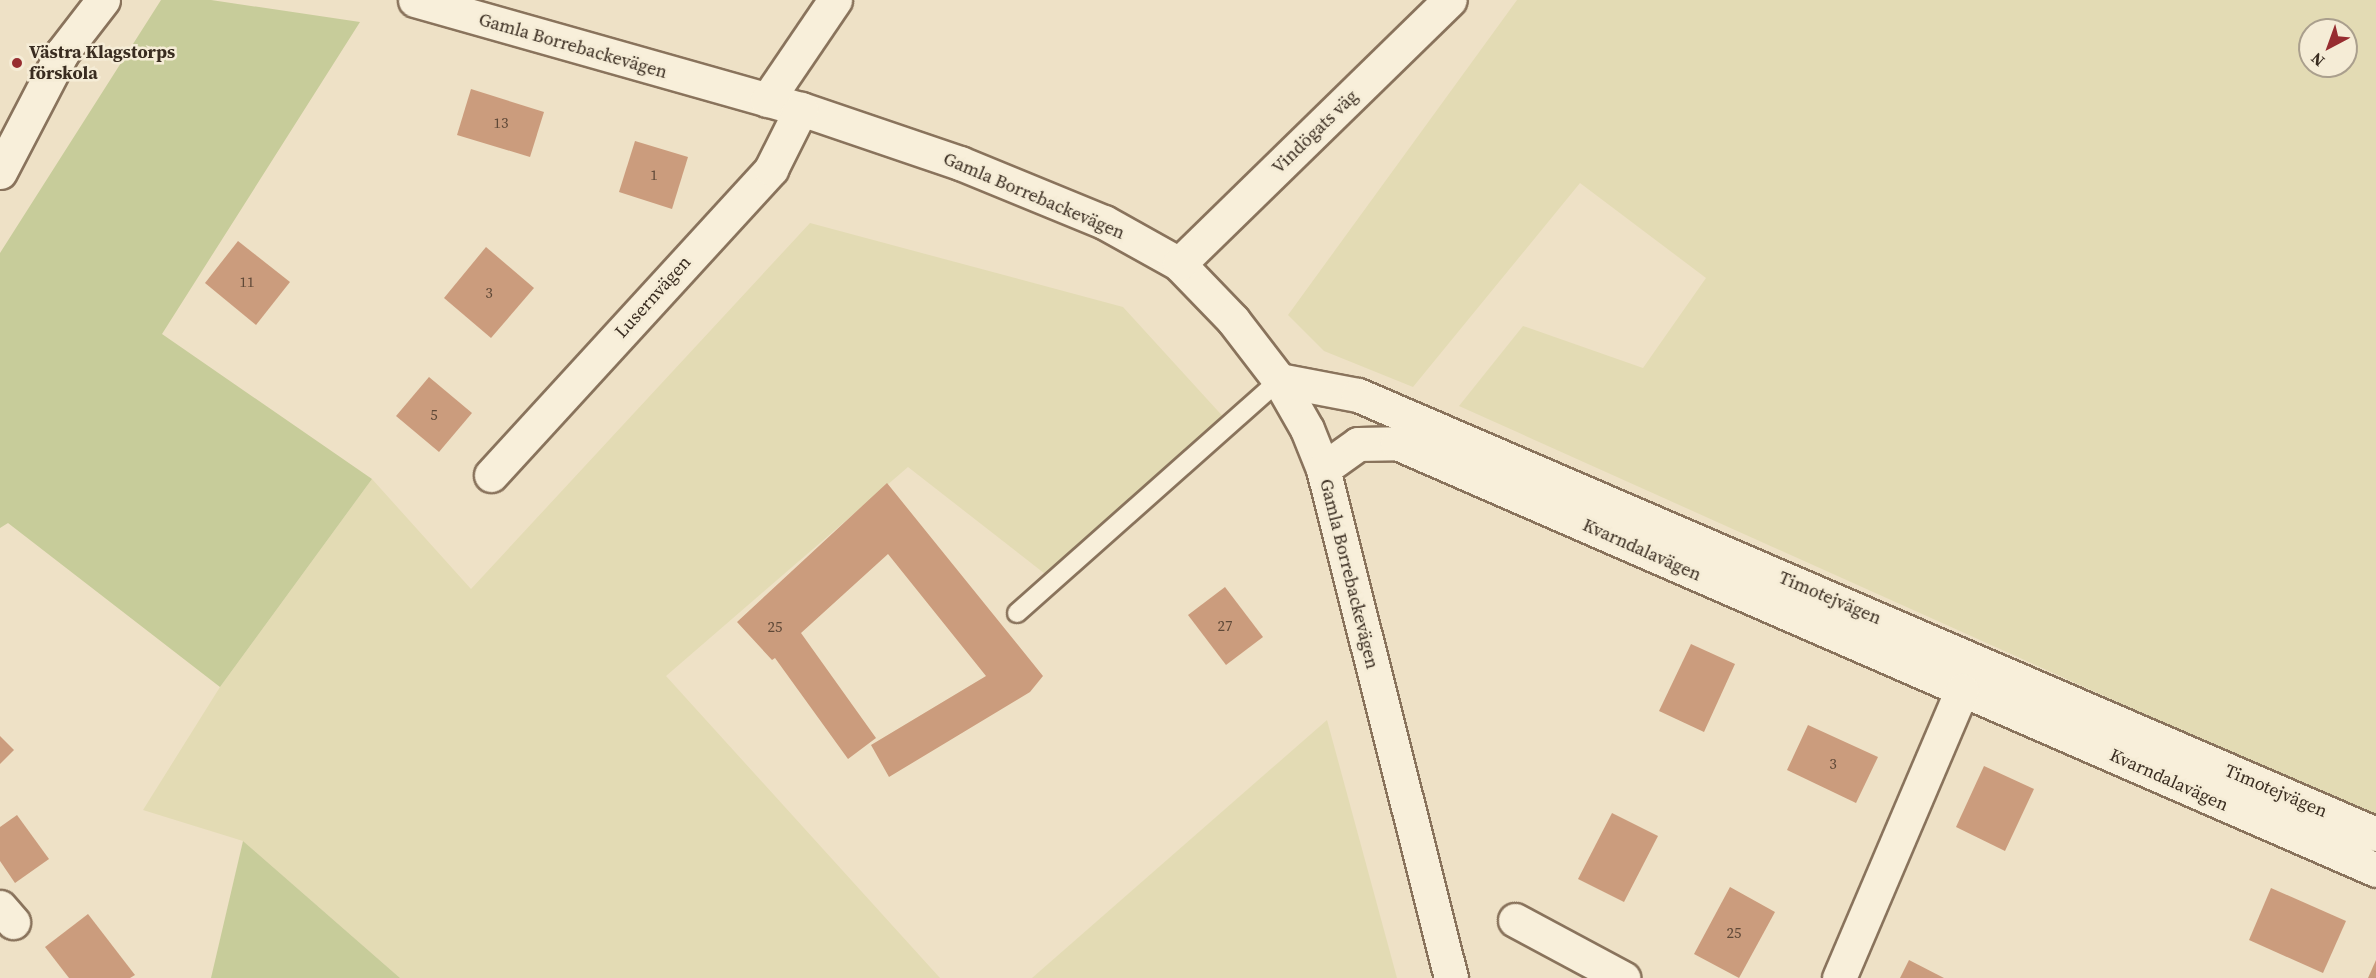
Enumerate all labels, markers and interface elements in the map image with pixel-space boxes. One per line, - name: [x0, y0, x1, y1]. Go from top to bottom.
- street label: Gamla Borrebackevägen: [476, 9, 670, 83]
- north arrow: [2298, 18, 2358, 78]
- place label: Västra Klagstorps förskola: [29, 42, 175, 84]
- text: N: [2306, 48, 2329, 72]
- marker: Västra Klagstorps förskola: [10, 56, 24, 70]
- street label: Vindögats väg: [1268, 86, 1362, 178]
- house number: 13: [494, 114, 508, 132]
- street label: Gamla Borrebackevägen: [940, 148, 1128, 244]
- house number: 1: [650, 166, 658, 184]
- street label: Lusernvägen: [611, 252, 695, 342]
- house number: 11: [240, 273, 254, 291]
- house number: 3: [485, 284, 493, 302]
- house number: 5: [430, 406, 438, 424]
- street label: Gamla Borrebackevägen: [1315, 477, 1383, 671]
- street label: Kvarndalavägen: [1579, 514, 1705, 586]
- street label: Timotejvägen: [1776, 567, 1884, 629]
- house number: 27: [1218, 617, 1232, 635]
- house number: 25: [768, 618, 782, 636]
- street label: Kvarndalavägen: [2106, 744, 2232, 816]
- house number: 3: [1829, 755, 1837, 773]
- street label: Timotejvägen: [2222, 760, 2330, 822]
- house number: 25: [1727, 924, 1741, 942]

